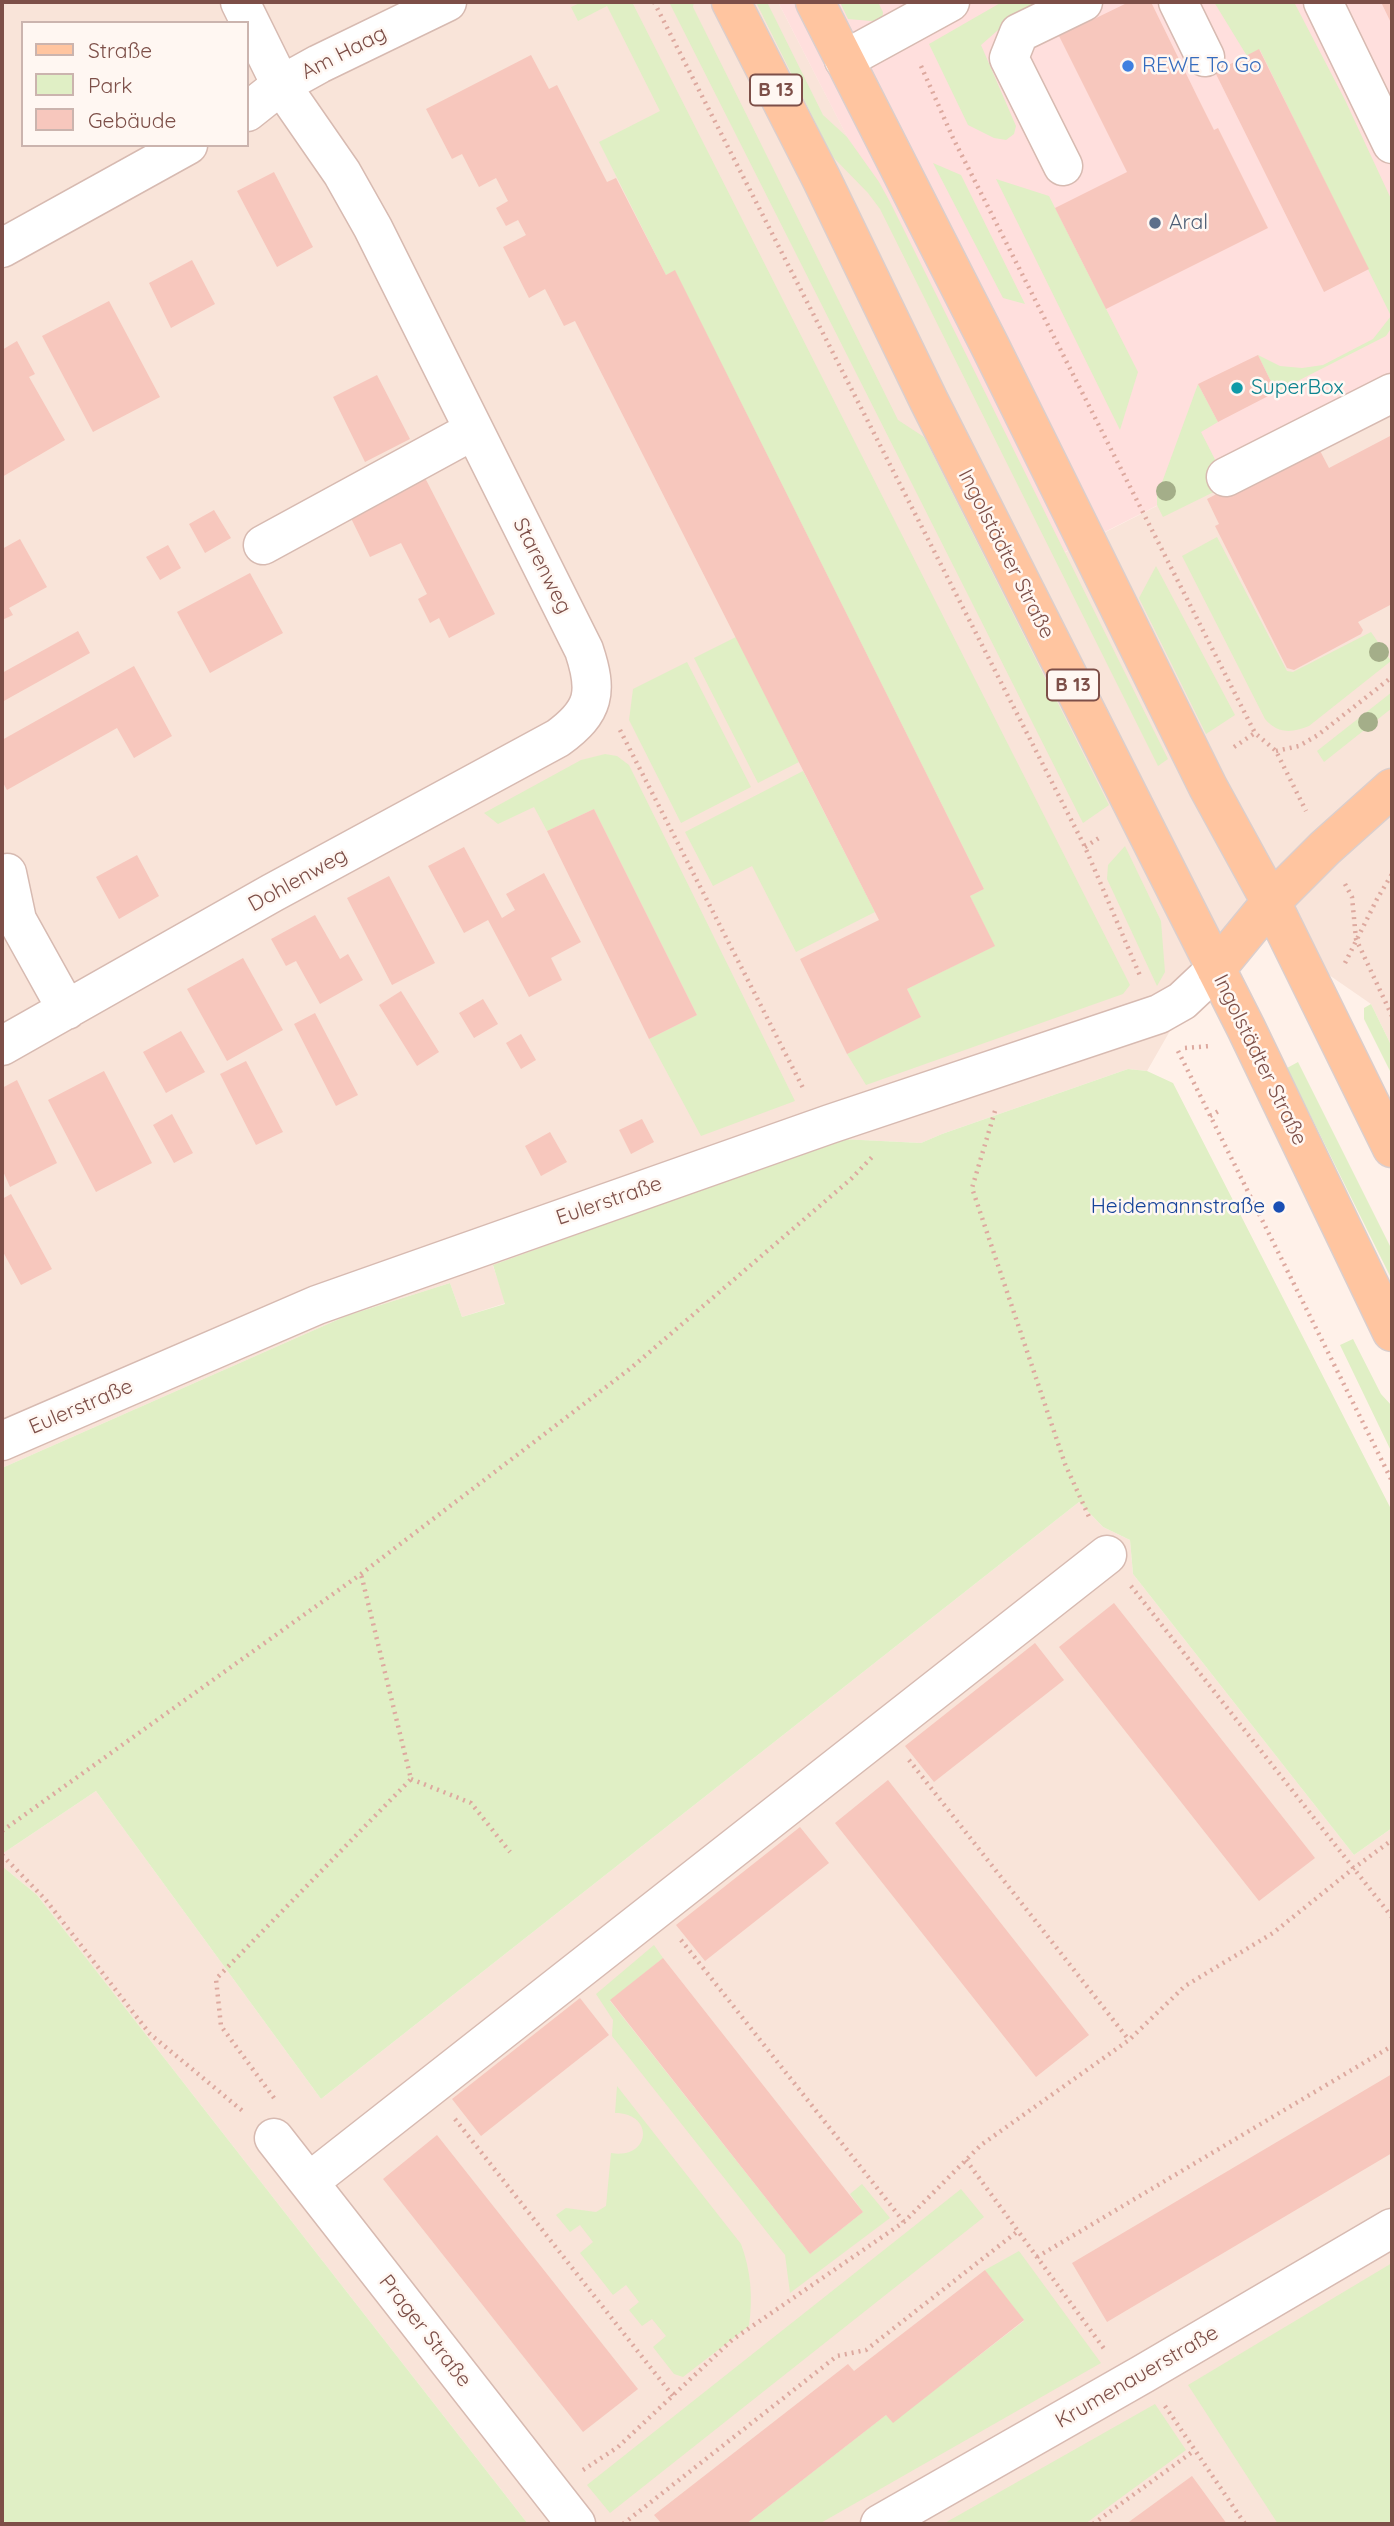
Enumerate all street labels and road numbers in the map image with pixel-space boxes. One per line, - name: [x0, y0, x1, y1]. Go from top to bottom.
- street label: Am Haag: [297, 21, 391, 85]
- road number: B 13: [750, 74, 802, 106]
- street label: Ingolstädter Straße: [952, 465, 1060, 643]
- street label: Starenweg: [507, 514, 577, 618]
- road number: B 13: [1047, 670, 1099, 700]
- street label: Dohlenweg: [244, 843, 352, 917]
- street label: Ingolstädter Straße: [1208, 971, 1312, 1149]
- street label: Eulerstraße: [553, 1171, 665, 1231]
- street label: Eulerstraße: [25, 1374, 137, 1440]
- street label: Prager Straße: [373, 2270, 477, 2392]
- street label: Krumenauerstraße: [1051, 2320, 1223, 2434]

